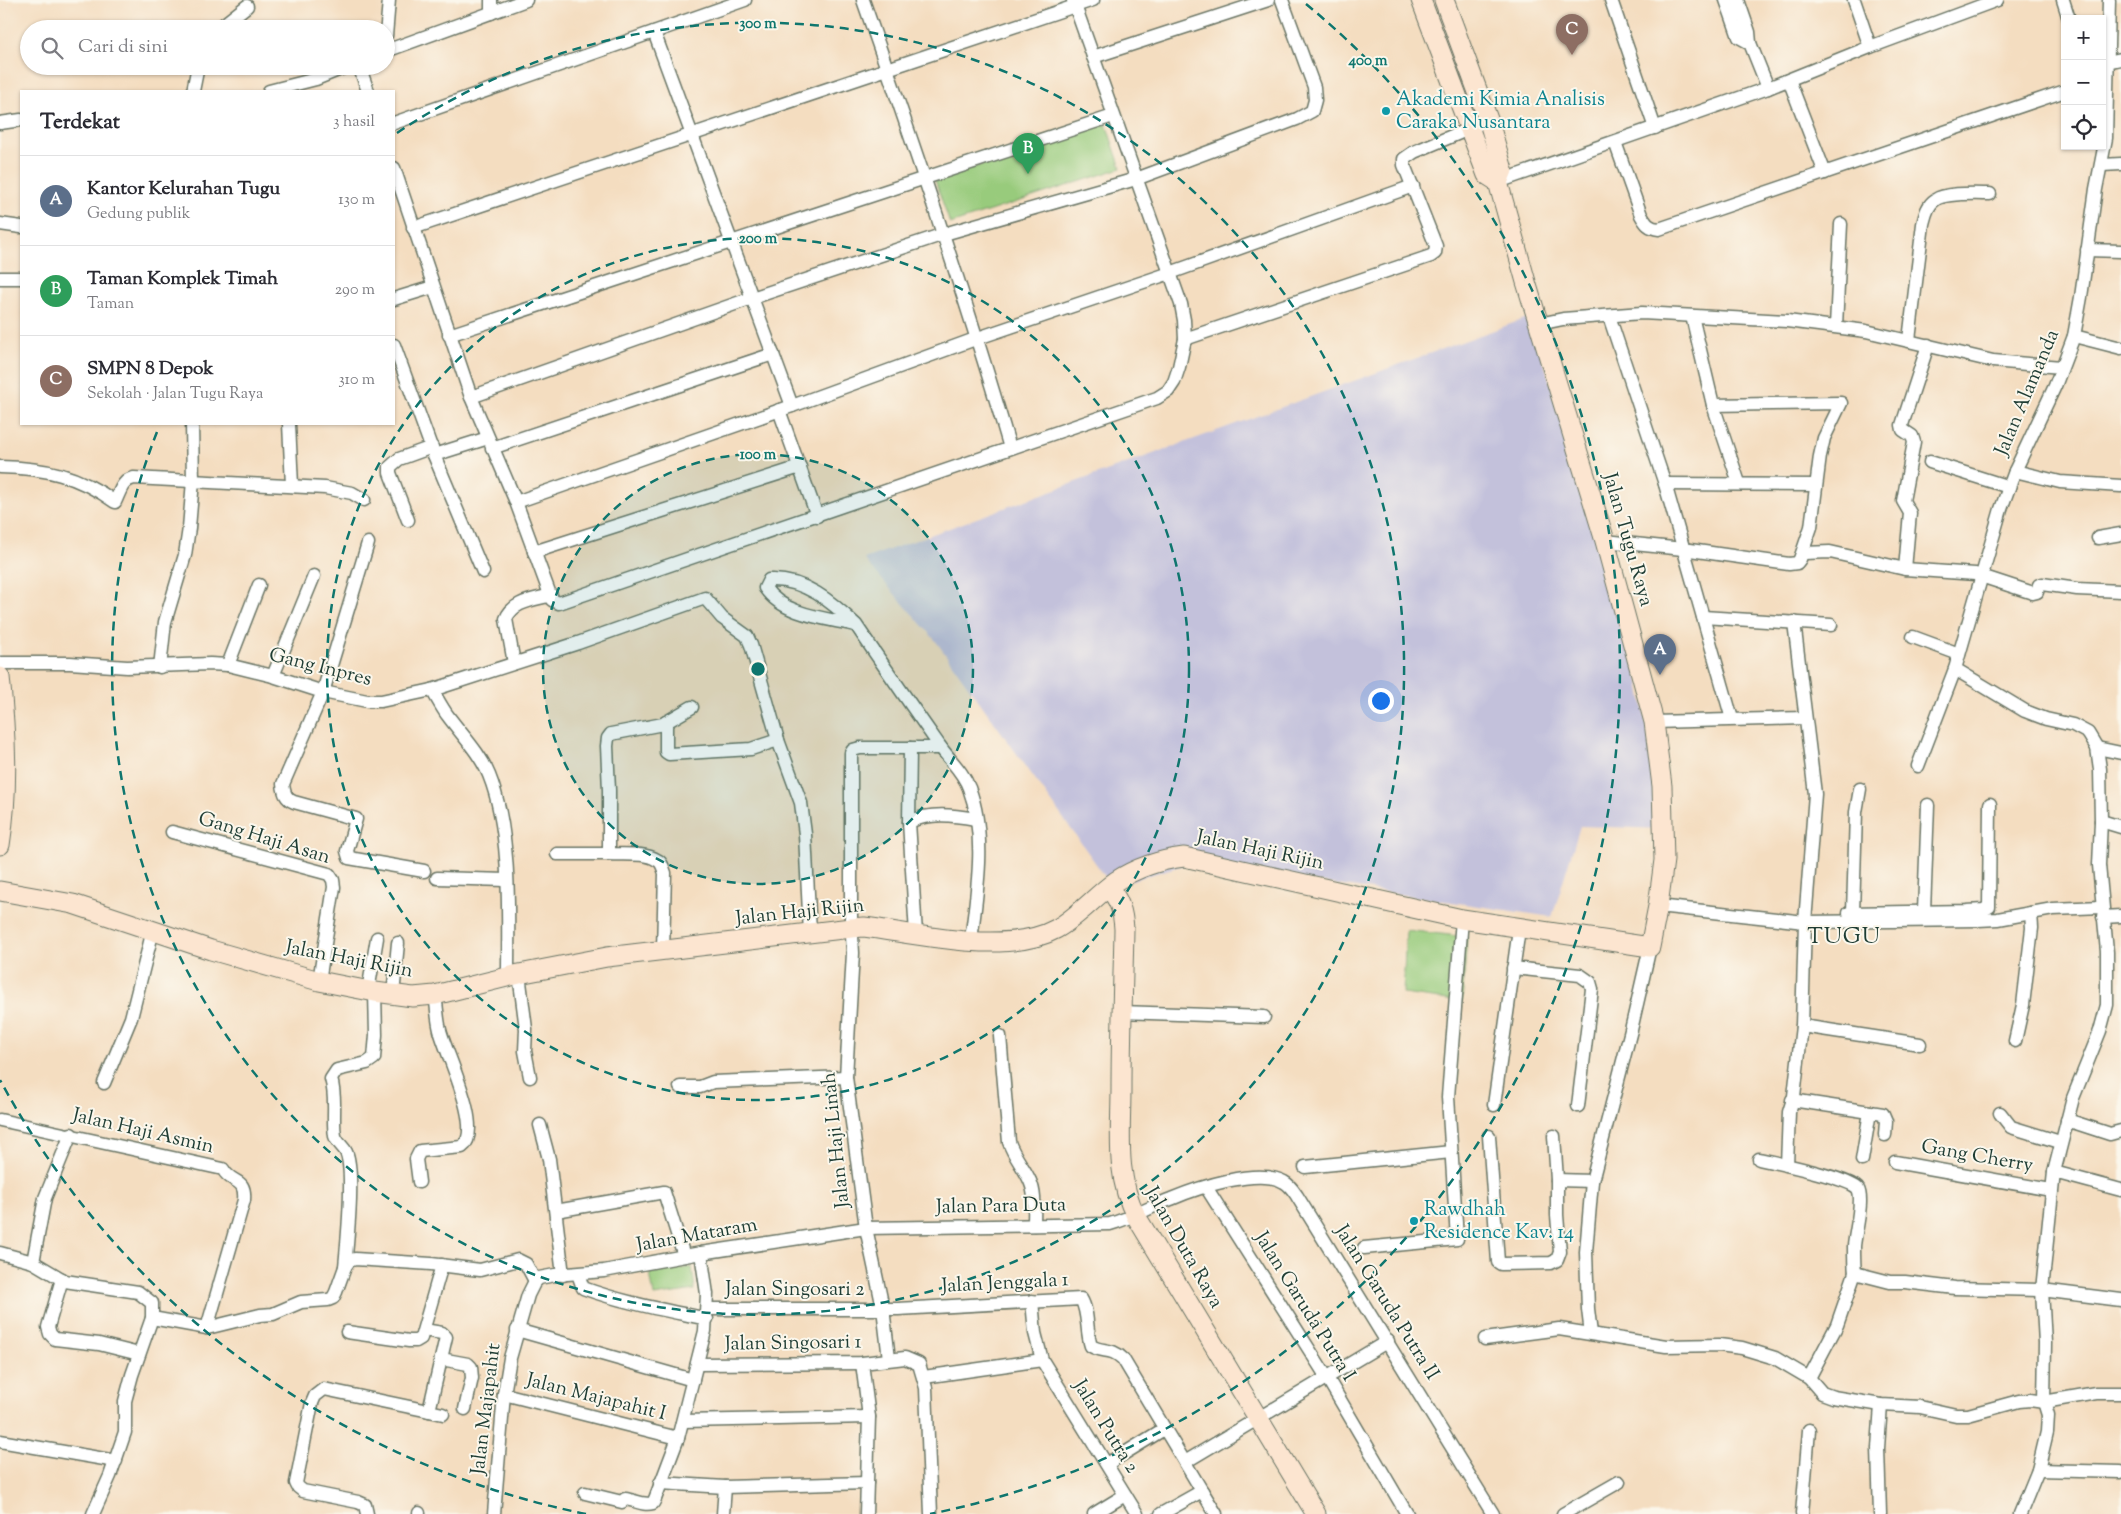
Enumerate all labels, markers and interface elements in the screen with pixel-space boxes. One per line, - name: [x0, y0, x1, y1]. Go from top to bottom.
- text: 300 m: [739, 14, 777, 35]
- pin: C: [1556, 14, 1588, 55]
- map controls: [2061, 15, 2106, 150]
- button: +: [2061, 15, 2106, 60]
- search box: [20, 20, 395, 75]
- icon: search: [38, 34, 66, 62]
- text: Cari di sini: [78, 34, 168, 61]
- text: 400 m: [1348, 51, 1388, 72]
- button: −: [2061, 60, 2106, 105]
- place label: Akademi Kimia Analisis Caraka Nusantara: [1396, 86, 1605, 138]
- marker: Akademi Kimia Analisis Caraka Nusantara: [1380, 105, 1392, 117]
- button: locate: [2061, 105, 2106, 150]
- text: Terdekat: [40, 108, 120, 138]
- text: 3 hasil: [333, 111, 375, 134]
- pin: B: [1012, 133, 1044, 174]
- text: Kantor Kelurahan Tugu: [87, 176, 280, 203]
- text: A: [50, 189, 63, 212]
- text: 130 m: [338, 189, 375, 212]
- text: Gedung publik: [87, 203, 191, 226]
- text: 200 m: [739, 229, 778, 250]
- text: Taman Komplek Timah: [87, 266, 278, 293]
- text: B: [51, 279, 61, 302]
- text: 290 m: [335, 279, 375, 302]
- text: Taman: [87, 293, 134, 316]
- street label: Jalan Alamanda: [1988, 325, 2068, 462]
- text: SMPN 8 Depok: [87, 356, 214, 383]
- text: C: [50, 369, 62, 392]
- text: 310 m: [338, 369, 375, 392]
- text: Sekolah · Jalan Tugu Raya: [87, 383, 263, 406]
- text: 100 m: [740, 445, 777, 466]
- street label: Jalan Tugu Raya: [1594, 469, 1660, 610]
- pin: A: [1644, 634, 1676, 675]
- street label: Gang Inpres: [265, 641, 375, 695]
- centre of rings: [749, 660, 767, 678]
- your location: [1368, 688, 1394, 714]
- street label: Gang Haji Asan: [194, 805, 334, 873]
- street label: Jalan Haji Rijin: [1193, 823, 1326, 879]
- street label: Jalan Haji Rijin: [733, 892, 866, 934]
- district label: TUGU: [1807, 922, 1881, 954]
- street label: Jalan Haji Rijin: [282, 933, 415, 987]
- street label: Jalan Haji Linah: [815, 1070, 859, 1211]
- street label: Jalan Haji Asmin: [68, 1101, 217, 1162]
- street label: Gang Cherry: [1919, 1133, 2035, 1181]
- street label: Jalan Duta Raya: [1136, 1181, 1230, 1314]
- street label: Jalan Para Duta: [935, 1191, 1066, 1223]
- place label: Rawdhah Residence Kav. 14: [1424, 1196, 1574, 1248]
- street label: Jalan Mataram: [633, 1211, 760, 1261]
- marker: Rawdhah Residence Kav. 14: [1408, 1215, 1420, 1227]
- street label: Jalan Garuda Putra II: [1326, 1219, 1446, 1387]
- street label: Jalan Garuda Putra I: [1246, 1226, 1362, 1388]
- street label: Jalan Jenggala 1: [940, 1266, 1069, 1302]
- street label: Jalan Singosari 2: [724, 1276, 865, 1305]
- street label: Jalan Singosari 1: [723, 1328, 862, 1360]
- street label: Jalan Majapahit: [464, 1341, 509, 1477]
- street label: Jalan Majapahit I: [522, 1366, 669, 1429]
- street label: Jalan Putra 2: [1064, 1374, 1145, 1479]

